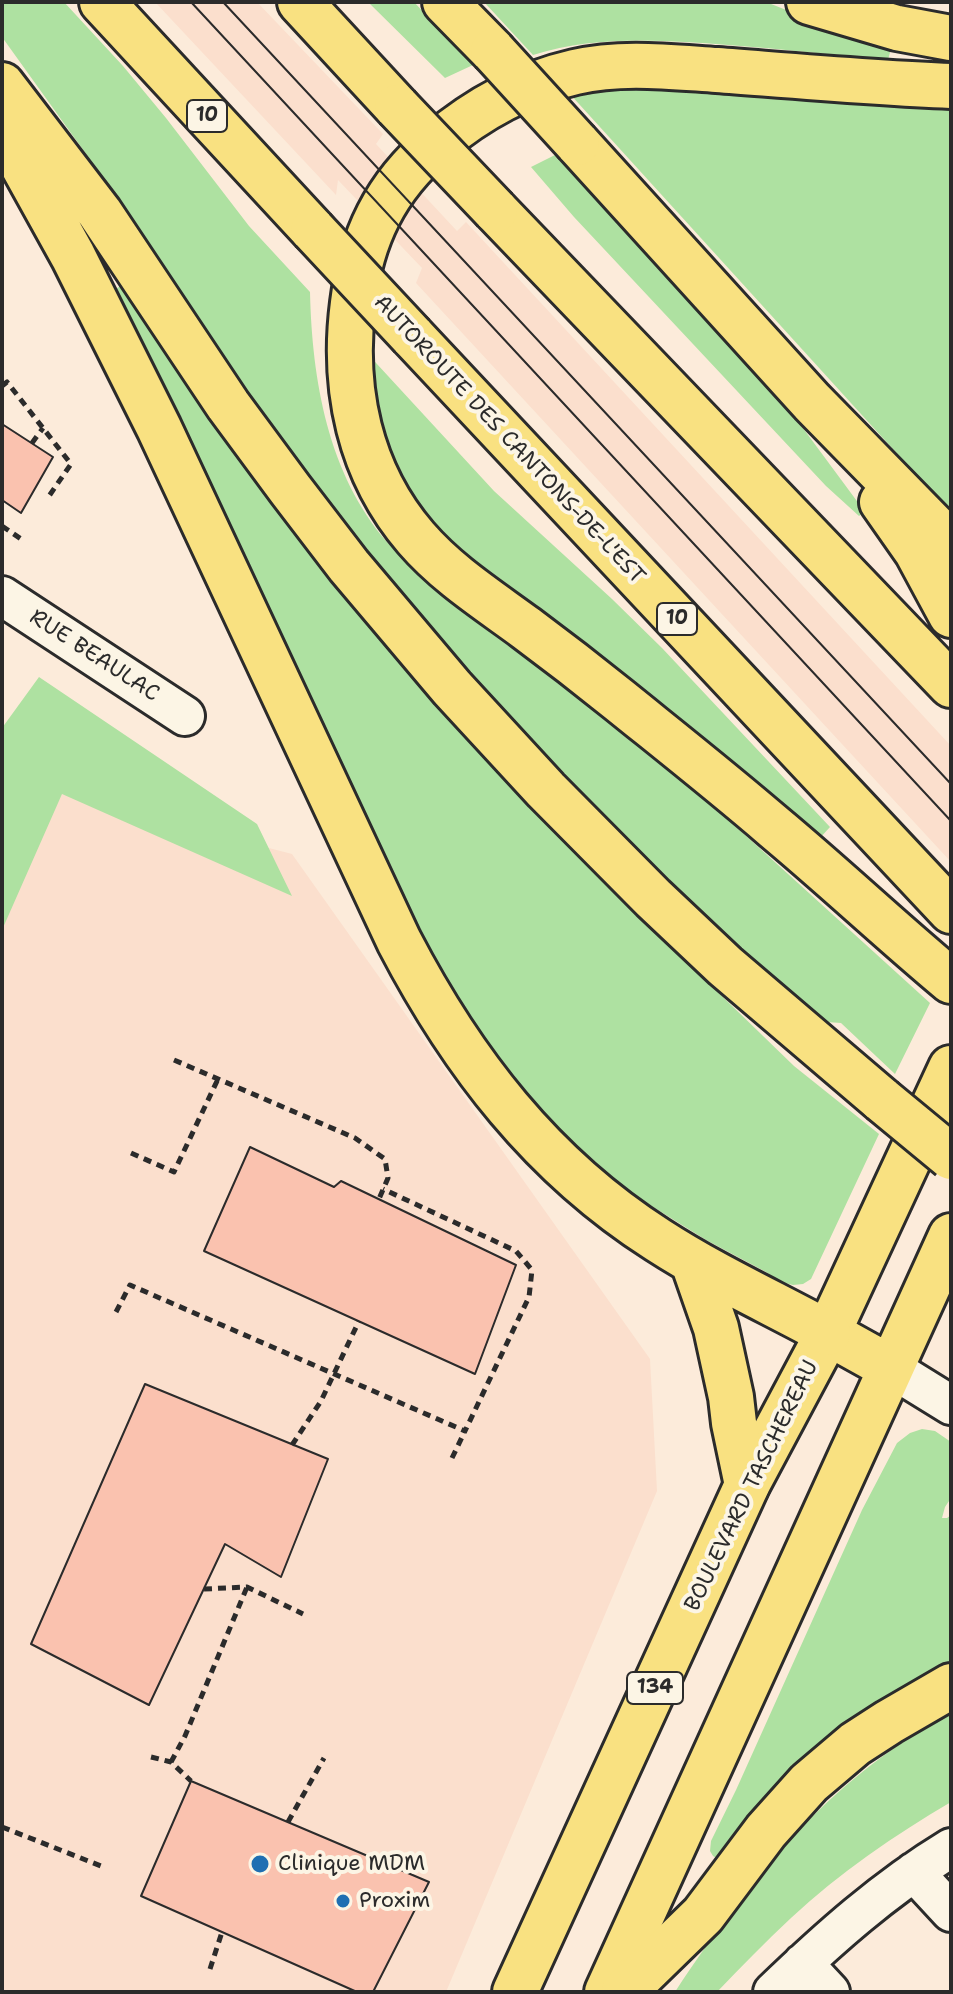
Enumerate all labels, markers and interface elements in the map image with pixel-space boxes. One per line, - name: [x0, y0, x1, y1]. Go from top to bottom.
- road number: 10: [187, 100, 227, 132]
- street label: AUTOROUTE DES CANTONS-DE-L'EST: [368, 290, 650, 590]
- road number: 10: [657, 603, 697, 635]
- street label: RUE BEAULAC: [24, 604, 164, 708]
- street label: BOULEVARD TASCHEREAU: [680, 1356, 824, 1616]
- road number: 134: [627, 1672, 683, 1704]
- place label: Clinique MDM: [278, 1851, 425, 1877]
- marker: Clinique MDM: [249, 1853, 271, 1875]
- place label: Proxim: [359, 1888, 430, 1914]
- marker: Proxim: [334, 1892, 352, 1910]

